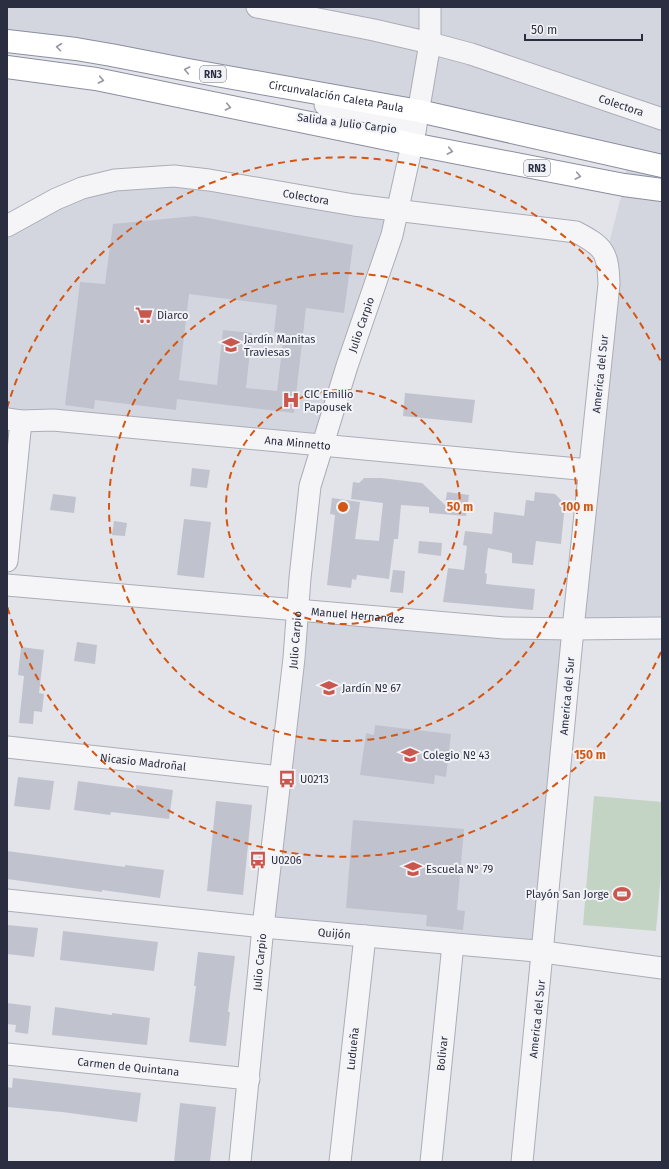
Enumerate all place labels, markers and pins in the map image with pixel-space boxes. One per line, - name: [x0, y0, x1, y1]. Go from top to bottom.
- supermarket icon: Diarco: [134, 305, 154, 325]
- place label: Diarco: [157, 309, 189, 322]
- place label: Jardín Manitas Traviesas: [244, 333, 315, 359]
- school or university icon: Jardín Manitas Traviesas: [221, 335, 241, 355]
- place label: CIC Emilio Papousek: [304, 388, 354, 414]
- hospital icon: CIC Emilio Papousek: [281, 390, 301, 410]
- centre of rings: [336, 500, 350, 514]
- school or university icon: Jardín Nº 67: [319, 678, 339, 698]
- place label: Jardín Nº 67: [342, 682, 401, 695]
- school or university icon: Colegio Nº 43: [400, 745, 420, 765]
- place label: Colegio Nº 43: [423, 749, 490, 762]
- bus stop icon: U0213: [277, 769, 297, 789]
- place label: U0213: [300, 773, 329, 786]
- bus stop icon: U0206: [248, 850, 268, 870]
- place label: U0206: [271, 854, 302, 867]
- school or university icon: Escuela N° 79: [403, 859, 423, 879]
- place label: Escuela N° 79: [426, 863, 493, 876]
- sports icon: Playón San Jorge: [612, 884, 632, 904]
- place label: Playón San Jorge: [526, 888, 609, 901]

